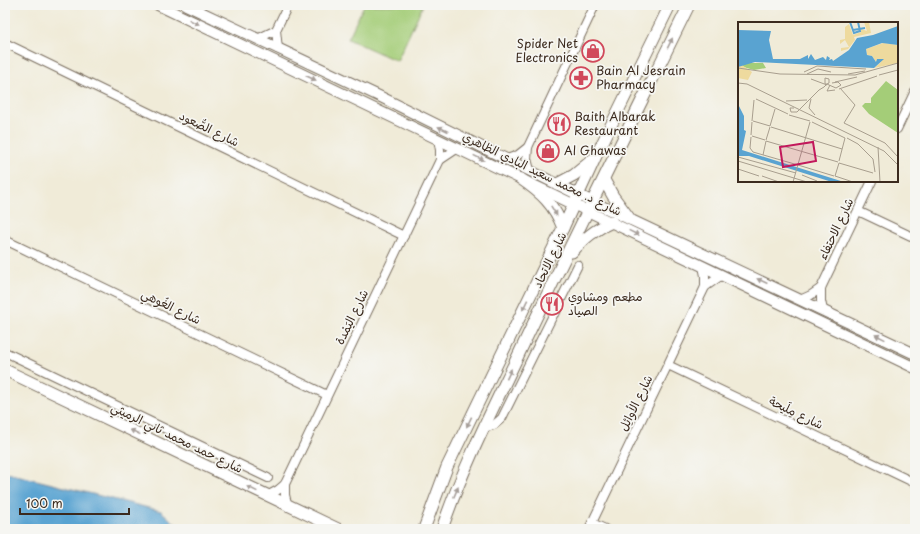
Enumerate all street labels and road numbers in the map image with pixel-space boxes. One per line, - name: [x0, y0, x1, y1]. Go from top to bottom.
- street label: شارع الصُّعود: [176, 106, 242, 151]
- street label: شارع د. محمد سعيد البادي الظاهري: [459, 127, 625, 220]
- street label: شارع الاحتفاء: [813, 195, 858, 263]
- street label: شارع الاتحاد: [528, 228, 571, 291]
- street label: شارع الغُوهي: [137, 284, 204, 331]
- street label: شارع اليَمْدة: [330, 286, 373, 348]
- street label: شارع الأوائِل: [614, 371, 657, 434]
- street label: شارع مِلَيحة: [766, 391, 827, 434]
- street label: شارع حمد محمد ثاني الرميثي: [107, 397, 246, 480]

